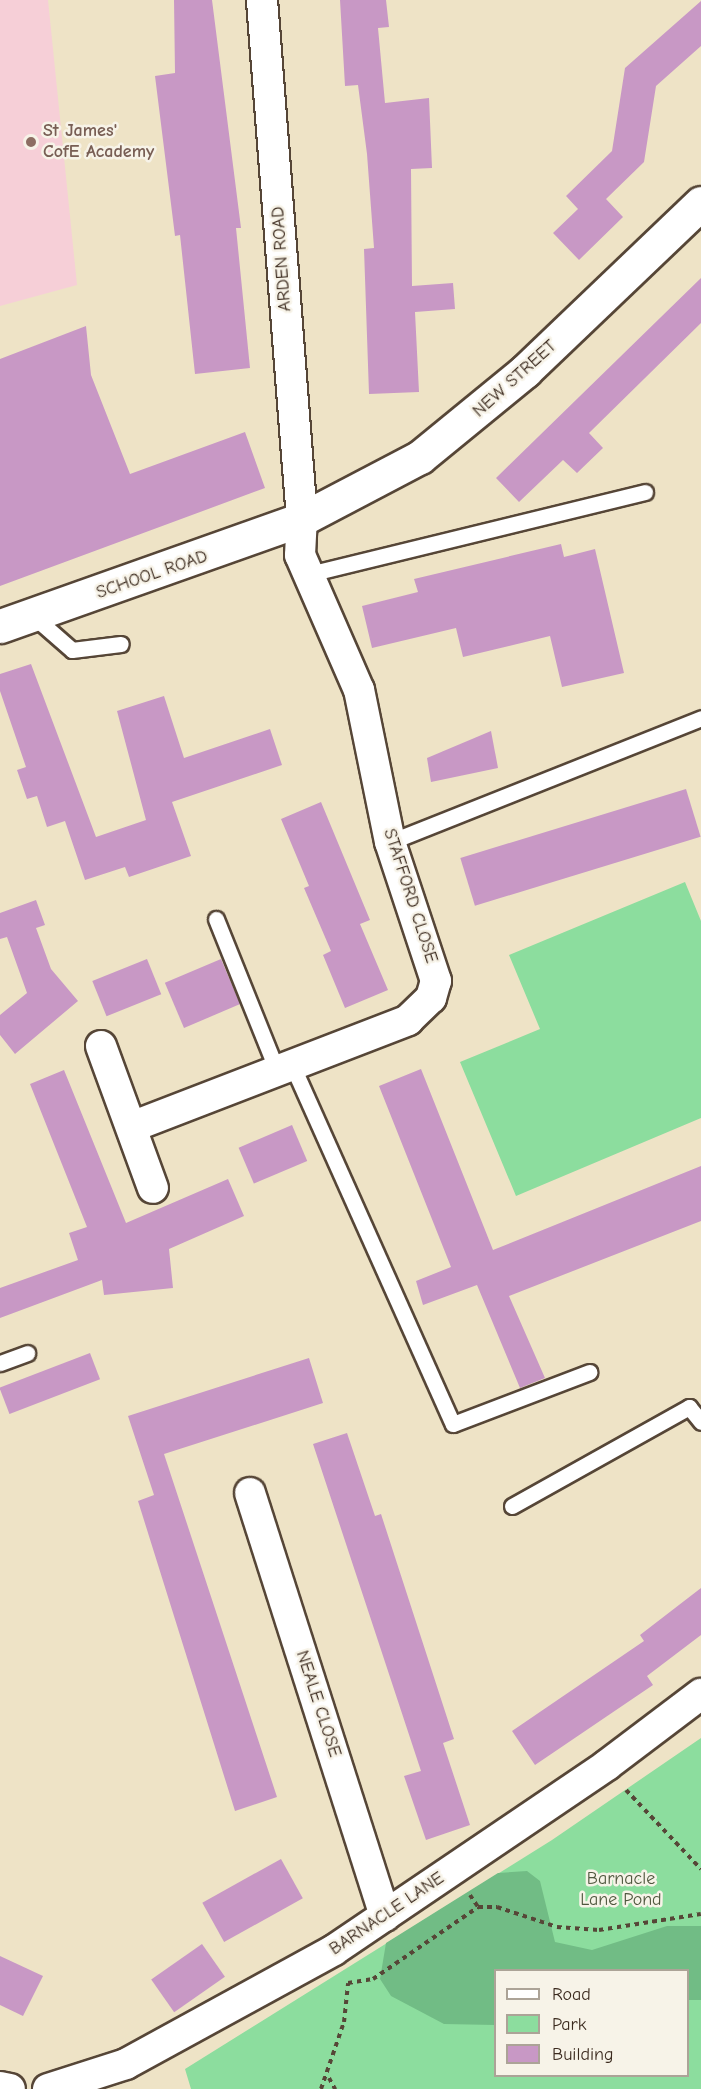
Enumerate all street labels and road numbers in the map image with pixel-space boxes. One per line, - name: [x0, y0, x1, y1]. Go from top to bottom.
- street label: ARDEN ROAD: [268, 206, 296, 312]
- street label: NEW STREET: [469, 336, 561, 422]
- street label: SCHOOL ROAD: [94, 546, 210, 604]
- street label: STAFFORD CLOSE: [378, 826, 442, 966]
- street label: NEALE CLOSE: [291, 1648, 345, 1760]
- street label: BARNACLE LANE: [326, 1868, 448, 1960]

